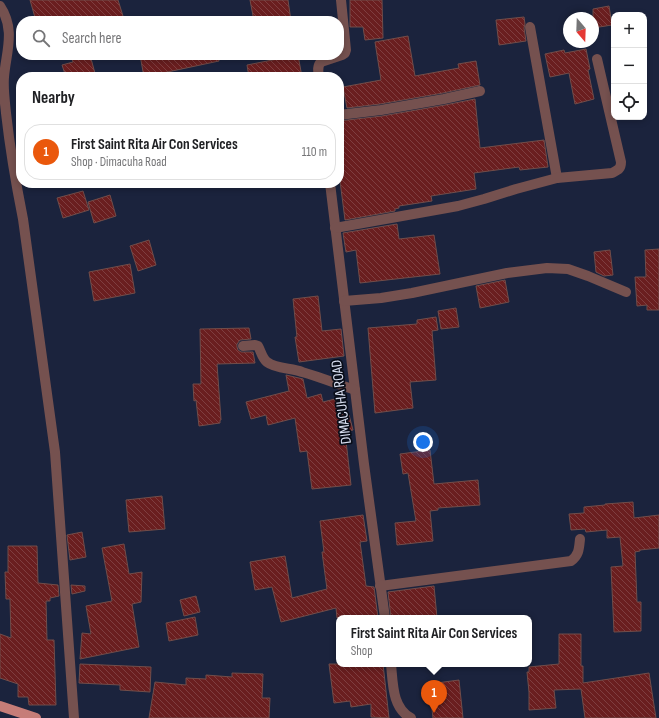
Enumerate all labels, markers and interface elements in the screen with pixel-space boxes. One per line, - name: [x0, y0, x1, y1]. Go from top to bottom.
- north arrow: [563, 12, 599, 48]
- map controls: [611, 12, 647, 120]
- button: +: [611, 12, 647, 48]
- search box: [16, 16, 344, 60]
- icon: search: [30, 27, 52, 49]
- text: Search here: [62, 29, 122, 48]
- button: −: [611, 48, 647, 84]
- button: locate: [611, 84, 647, 120]
- text: Nearby: [32, 88, 75, 108]
- text: First Saint Rita Air Con Services: [71, 135, 238, 154]
- text: 1: [43, 144, 49, 160]
- text: 110 m: [302, 144, 327, 160]
- text: Shop · Dimacuha Road: [71, 154, 167, 170]
- street label: DIMACUHA ROAD: [327, 359, 356, 445]
- your location: [413, 432, 433, 452]
- popup: [336, 615, 532, 667]
- text: First Saint Rita Air Con Services: [351, 624, 517, 643]
- text: Shop: [351, 643, 373, 659]
- pin: 1: [421, 680, 447, 713]

